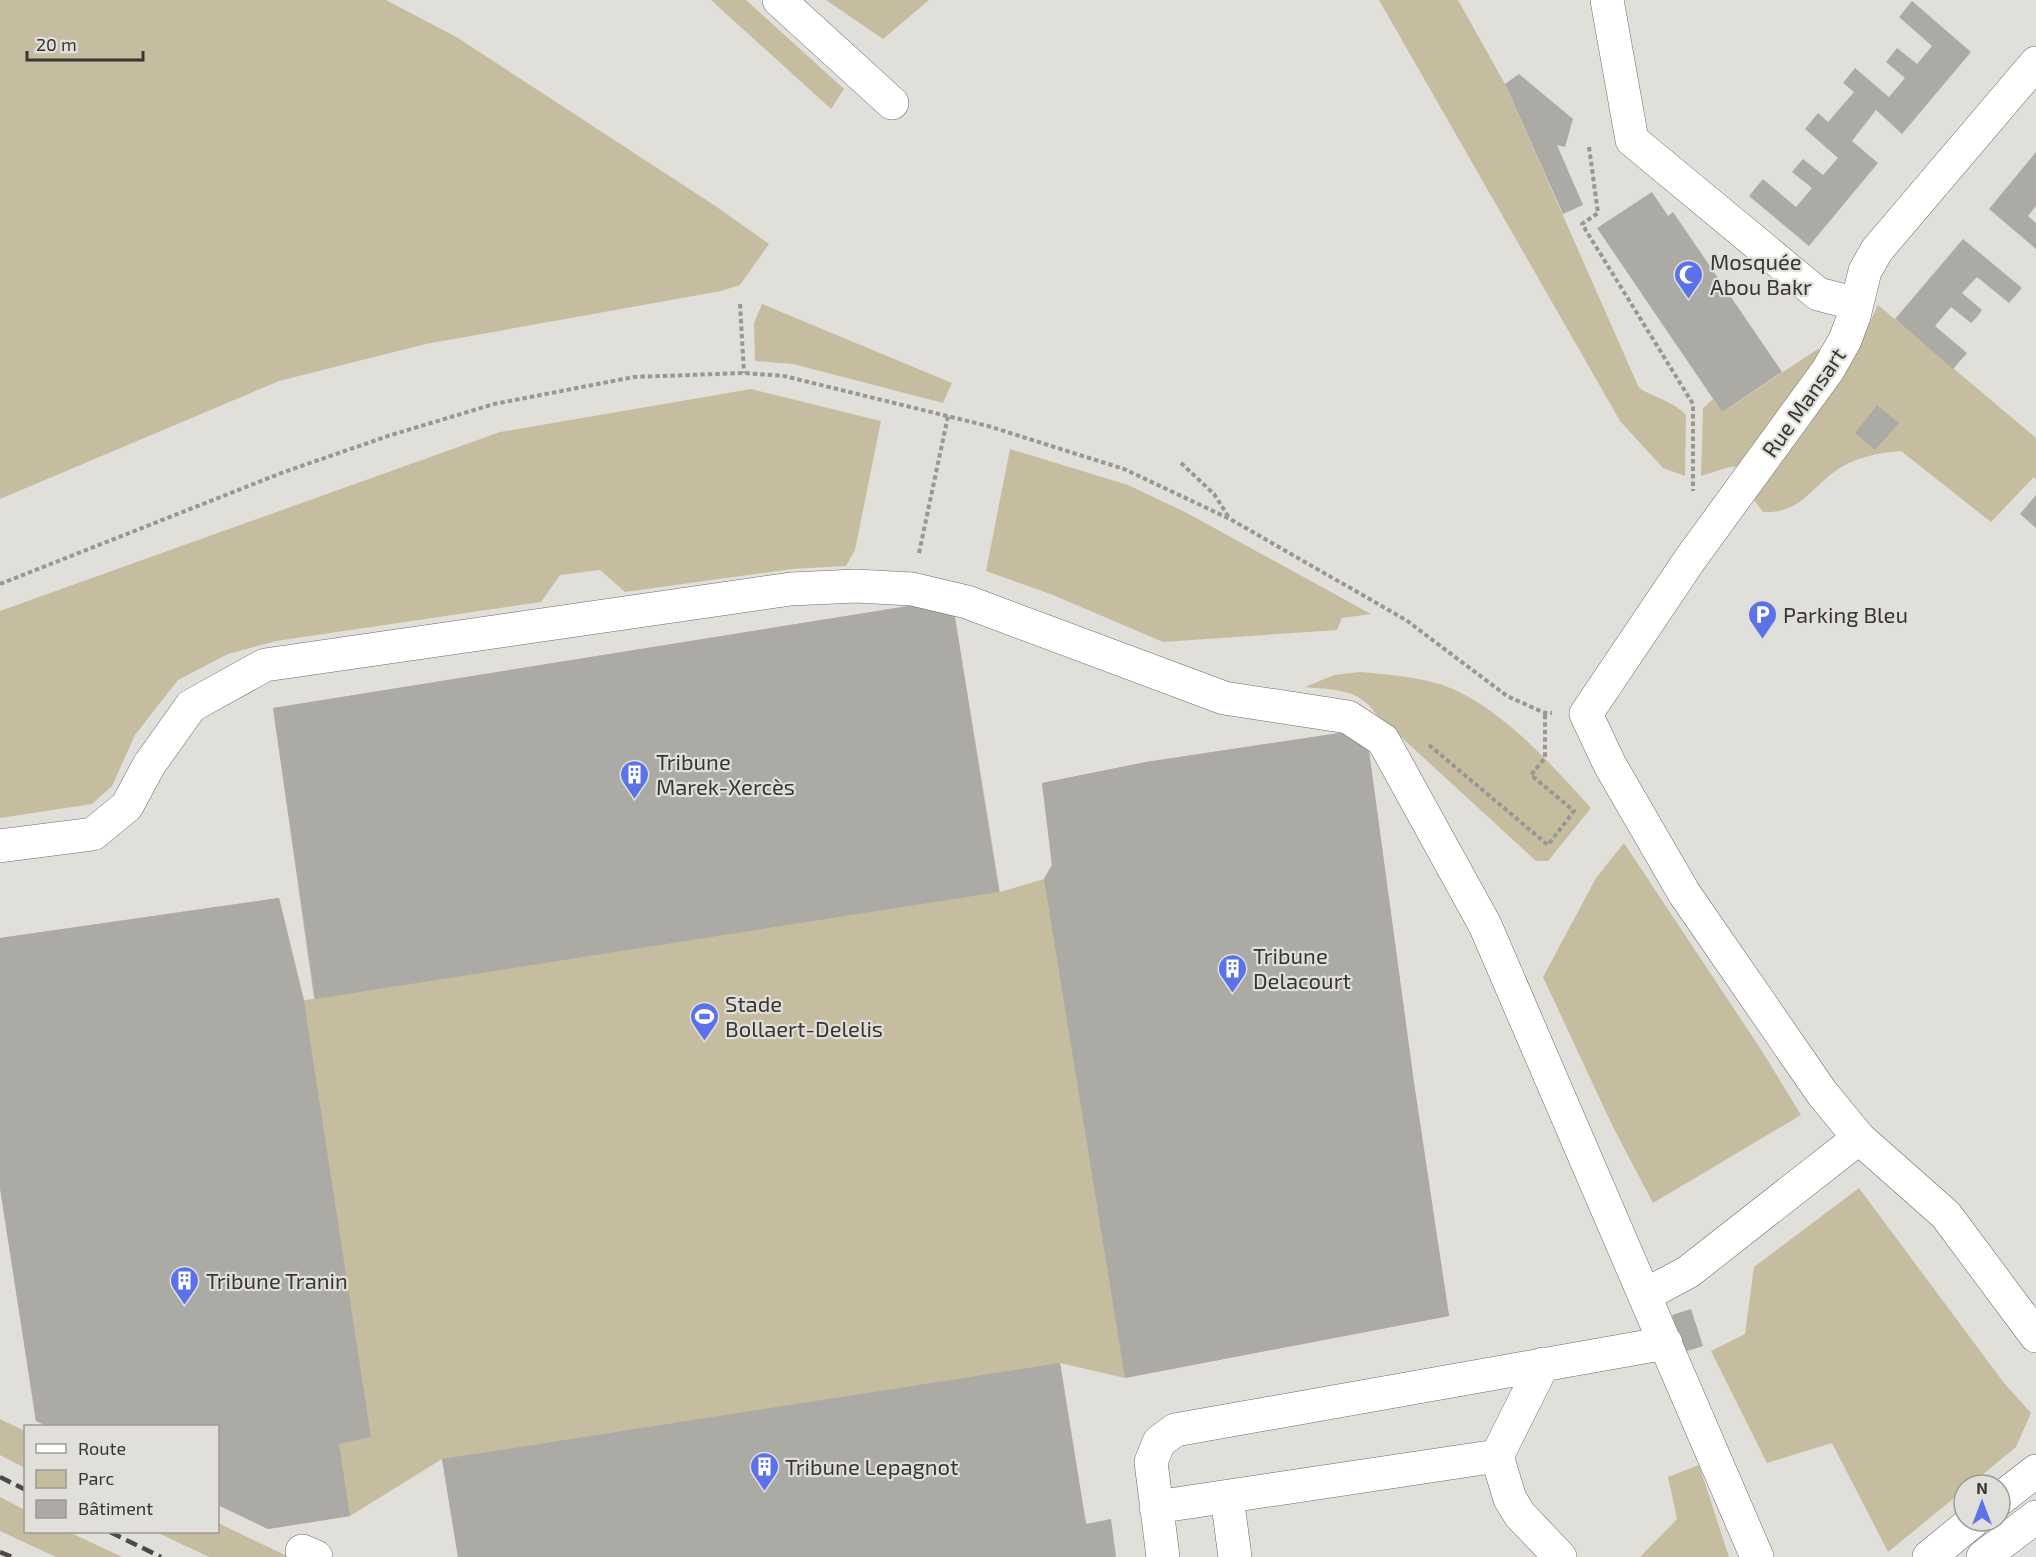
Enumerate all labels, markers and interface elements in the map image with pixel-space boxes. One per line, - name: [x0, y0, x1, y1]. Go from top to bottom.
- scale bar: [27, 24, 142, 62]
- text: 20 m: [36, 33, 77, 55]
- place label: Mosquée Abou Bakr: [1710, 248, 1812, 299]
- mosque icon: Mosquée Abou Bakr: [1673, 258, 1705, 300]
- street label: Rue Mansart: [1756, 342, 1850, 462]
- parking icon: Parking Bleu: [1746, 598, 1778, 640]
- place label: Parking Bleu: [1783, 601, 1908, 627]
- place label: Tribune Marek-Xercès: [656, 748, 795, 799]
- building icon: Tribune Marek-Xercès: [619, 758, 651, 800]
- place label: Tribune Delacourt: [1253, 942, 1351, 993]
- building icon: Tribune Delacourt: [1216, 952, 1248, 994]
- place label: Stade Bollaert-Delelis: [725, 990, 883, 1041]
- sports icon: Stade Bollaert-Delelis: [688, 1000, 720, 1042]
- building icon: Tribune Tranin: [169, 1264, 201, 1306]
- place label: Tribune Tranin: [206, 1267, 348, 1293]
- legend: [24, 1425, 219, 1533]
- text: Route: [78, 1437, 126, 1459]
- building icon: Tribune Lepagnot: [748, 1450, 780, 1492]
- place label: Tribune Lepagnot: [785, 1453, 958, 1479]
- text: Parc: [78, 1467, 114, 1489]
- north arrow: [1952, 1473, 2012, 1533]
- text: N: [1976, 1478, 1988, 1497]
- text: Bâtiment: [78, 1497, 153, 1519]

